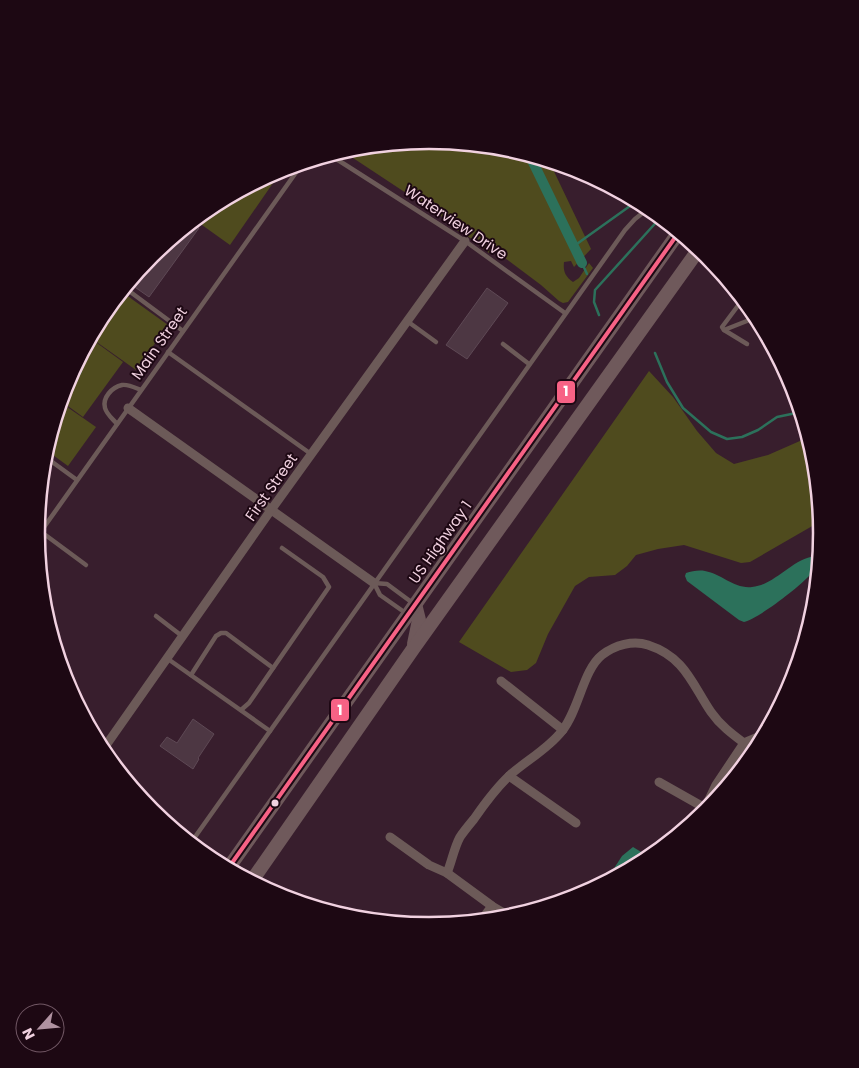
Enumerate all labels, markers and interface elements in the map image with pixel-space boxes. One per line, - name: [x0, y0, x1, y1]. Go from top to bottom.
- street label: Waterview Drive: [400, 180, 512, 264]
- street label: Main Street: [126, 302, 192, 384]
- line badge: 1: [556, 380, 576, 404]
- text: 1: [563, 381, 569, 401]
- street label: First Street: [240, 449, 302, 525]
- street label: US Highway 1: [404, 496, 476, 588]
- line badge: 1: [330, 698, 350, 722]
- text: 1: [337, 700, 343, 720]
- unlabelled marker: [270, 798, 280, 808]
- north arrow: [15, 1003, 65, 1053]
- text: N: [17, 1025, 40, 1043]

